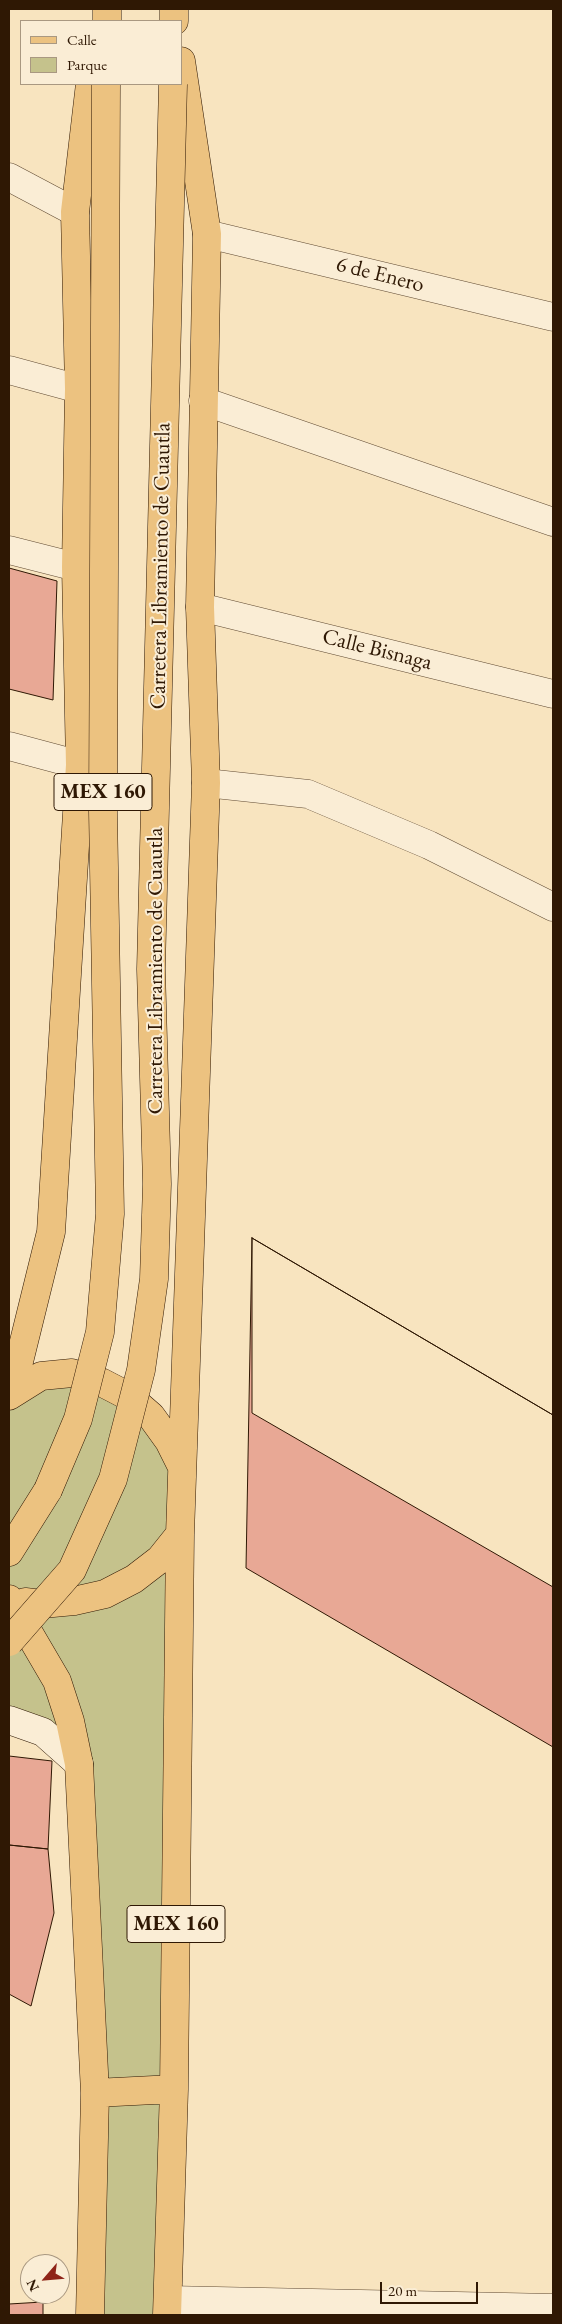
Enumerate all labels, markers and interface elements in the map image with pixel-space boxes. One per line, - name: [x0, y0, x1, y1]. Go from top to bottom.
- legend: [20, 20, 182, 85]
- text: Calle: [67, 30, 97, 49]
- text: Parque: [67, 55, 107, 74]
- street label: 6 de Enero: [333, 251, 427, 299]
- street label: Carretera Libramiento de Cuautla: [145, 422, 177, 710]
- street label: Calle Bisnaga: [319, 624, 435, 676]
- road number: MEX 160: [54, 774, 152, 810]
- street label: Carretera Libramiento de Cuautla: [143, 828, 169, 1114]
- road number: MEX 160: [127, 1906, 225, 1942]
- north arrow: [20, 2254, 70, 2304]
- scale bar: [382, 2272, 480, 2304]
- text: N: [22, 2276, 43, 2294]
- text: 20 m: [388, 2281, 417, 2300]

